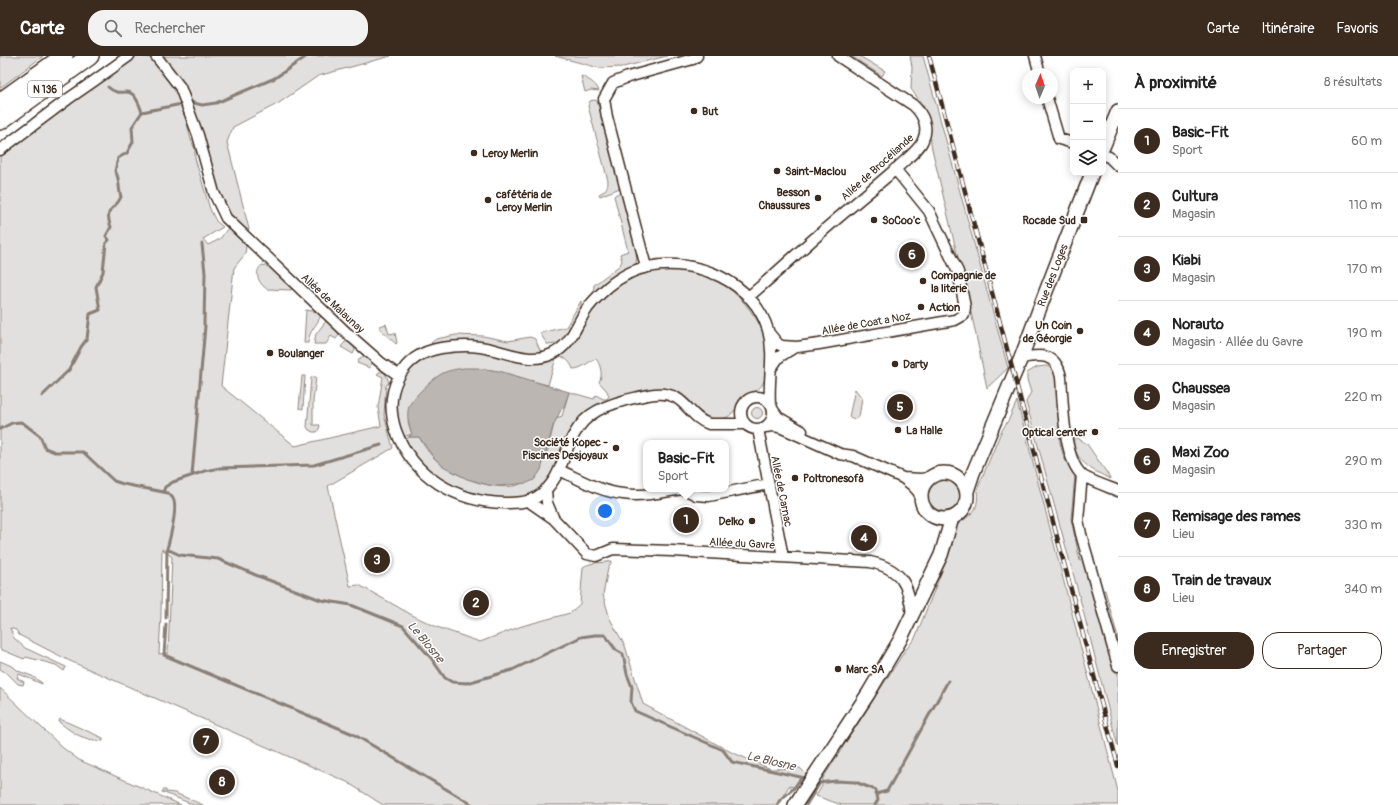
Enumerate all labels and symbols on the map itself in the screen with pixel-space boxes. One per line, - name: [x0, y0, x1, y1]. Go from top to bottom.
- north arrow: [1022, 68, 1058, 104]
- road number: N 136: [28, 81, 62, 97]
- place label: But: [702, 105, 719, 118]
- marker: But: [689, 106, 699, 116]
- street label: Allée de Brocéliande: [838, 131, 917, 203]
- place label: Leroy Merlin: [482, 147, 538, 160]
- marker: Leroy Merlin: [469, 148, 479, 158]
- place label: Saint-Maclou: [785, 165, 847, 178]
- marker: Saint-Maclou: [772, 166, 782, 176]
- place label: Besson Chaussures: [758, 186, 810, 212]
- place label: cafétéria de Leroy Merlin: [495, 188, 552, 214]
- marker: Besson Chaussures: [813, 193, 823, 203]
- marker: cafétéria de Leroy Merlin: [483, 195, 493, 205]
- place label: SoCoo'c: [882, 214, 921, 227]
- place label: Rocade Sud: [1022, 214, 1076, 227]
- marker: SoCoo'c: [869, 215, 879, 225]
- marker: Rocade Sud: [1079, 215, 1089, 225]
- pin: 6: [899, 240, 925, 270]
- street label: Rue des Loges: [1035, 242, 1071, 309]
- place label: Compagnie de la literie: [931, 269, 996, 295]
- street label: Allée de Malaunay: [298, 271, 367, 336]
- marker: Compagnie de la literie: [918, 276, 928, 286]
- place label: Action: [929, 301, 960, 314]
- marker: Action: [916, 302, 926, 312]
- street label: Allée de Coat a Noz: [821, 309, 912, 338]
- place label: Un Coin de Géorgie: [1023, 319, 1073, 345]
- marker: Un Coin de Géorgie: [1075, 326, 1085, 336]
- place label: Boulanger: [278, 347, 325, 360]
- marker: Boulanger: [265, 348, 275, 358]
- place label: Darty: [903, 358, 928, 371]
- marker: Darty: [890, 359, 900, 369]
- pin: 5: [887, 392, 913, 422]
- place label: La Halle: [906, 424, 943, 437]
- marker: La Halle: [893, 425, 903, 435]
- place label: Optical center: [1022, 426, 1088, 439]
- marker: Optical center: [1090, 427, 1100, 437]
- place label: Société Kopec - Piscines Desjoyaux: [522, 436, 608, 462]
- marker: Société Kopec - Piscines Desjoyaux: [611, 443, 621, 453]
- street label: Allée de Carnac: [768, 454, 795, 528]
- place label: Poltronesofà: [803, 472, 864, 485]
- marker: Poltronesofà: [790, 473, 800, 483]
- your location: [595, 501, 615, 521]
- pin: 1: [673, 505, 699, 535]
- place label: Delko: [719, 515, 744, 528]
- marker: Delko: [747, 516, 757, 526]
- pin: 4: [851, 523, 877, 553]
- street label: Allée du Gavre: [709, 535, 776, 552]
- pin: 3: [364, 545, 390, 575]
- pin: 2: [463, 588, 489, 618]
- water label: Le Blosne: [404, 619, 448, 667]
- place label: Marc SA: [846, 663, 885, 676]
- marker: Marc SA: [833, 664, 843, 674]
- pin: 7: [193, 726, 219, 756]
- water label: Le Blosne: [745, 749, 798, 775]
- pin: 8: [209, 767, 235, 797]

